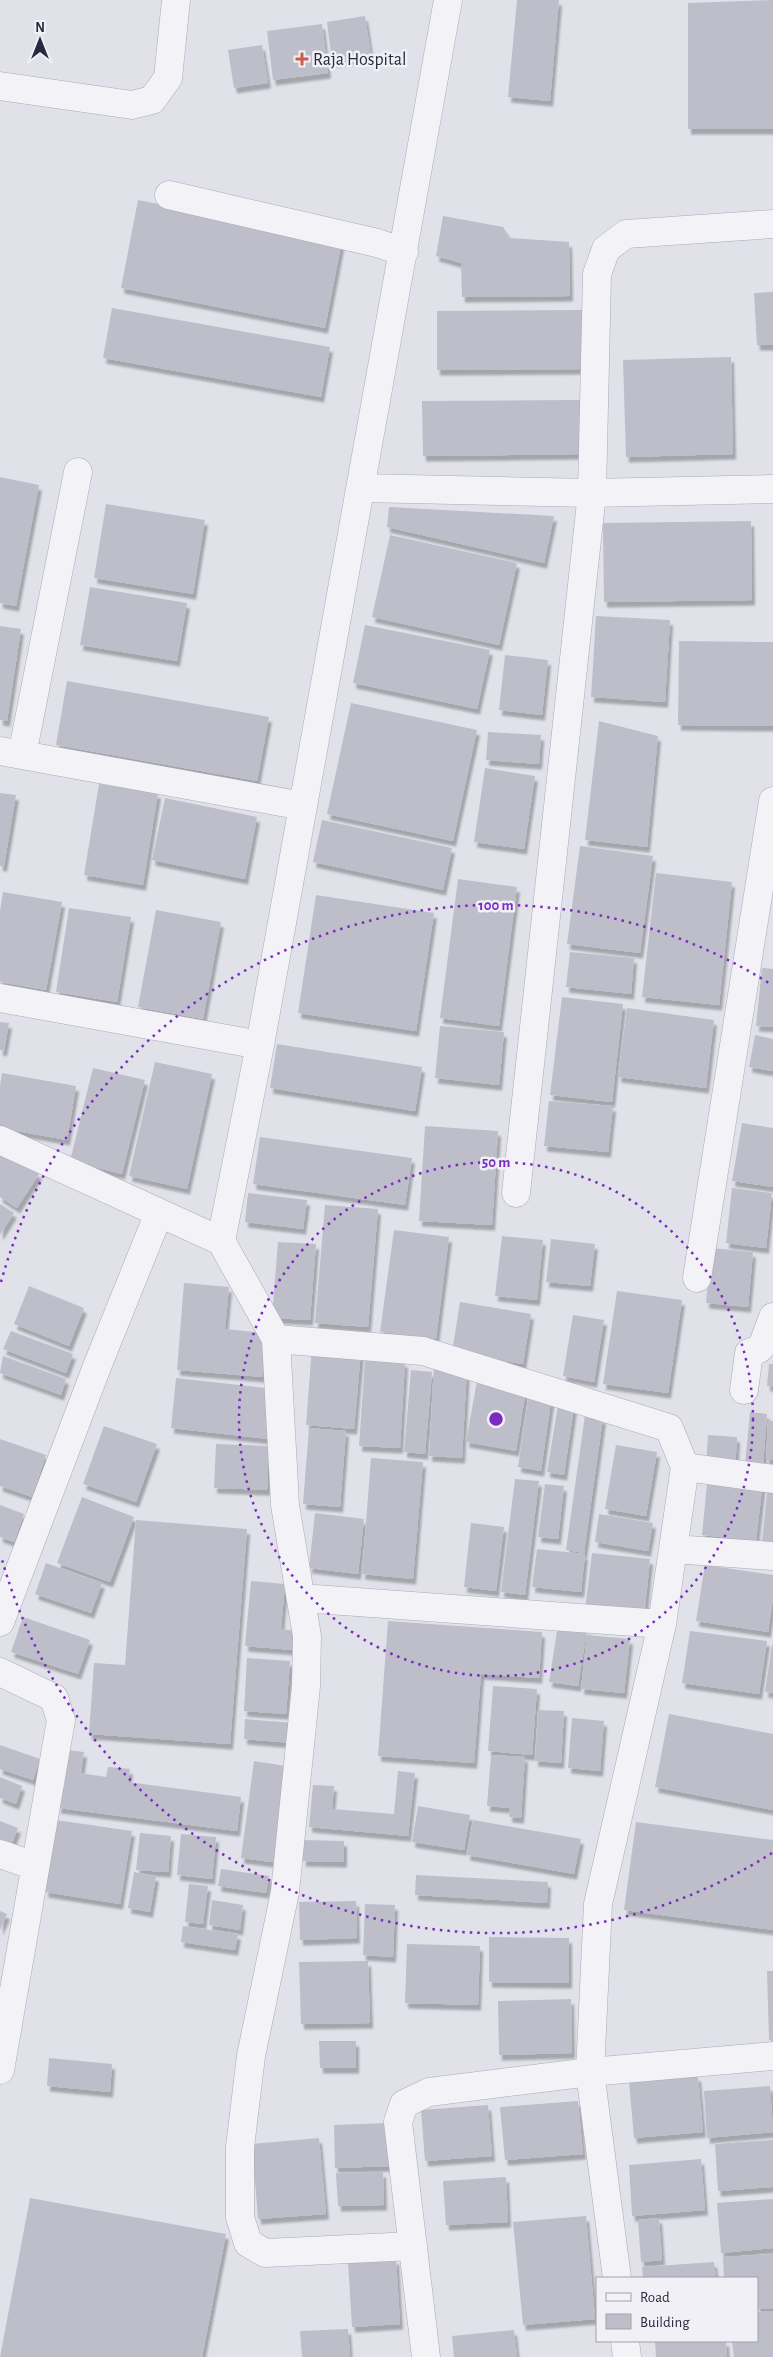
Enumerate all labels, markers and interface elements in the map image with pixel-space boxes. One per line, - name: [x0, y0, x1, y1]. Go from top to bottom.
- north arrow: [15, 15, 65, 65]
- text: N: [35, 21, 45, 35]
- place label: Raja Hospital: [313, 51, 406, 69]
- marker: Raja Hospital: [295, 52, 309, 66]
- text: 100 m: [478, 898, 514, 913]
- text: 50 m: [482, 1155, 510, 1170]
- centre of rings: [487, 1410, 505, 1428]
- legend: [596, 2277, 758, 2342]
- text: Road: [640, 2290, 670, 2305]
- text: Building: [640, 2315, 690, 2330]

